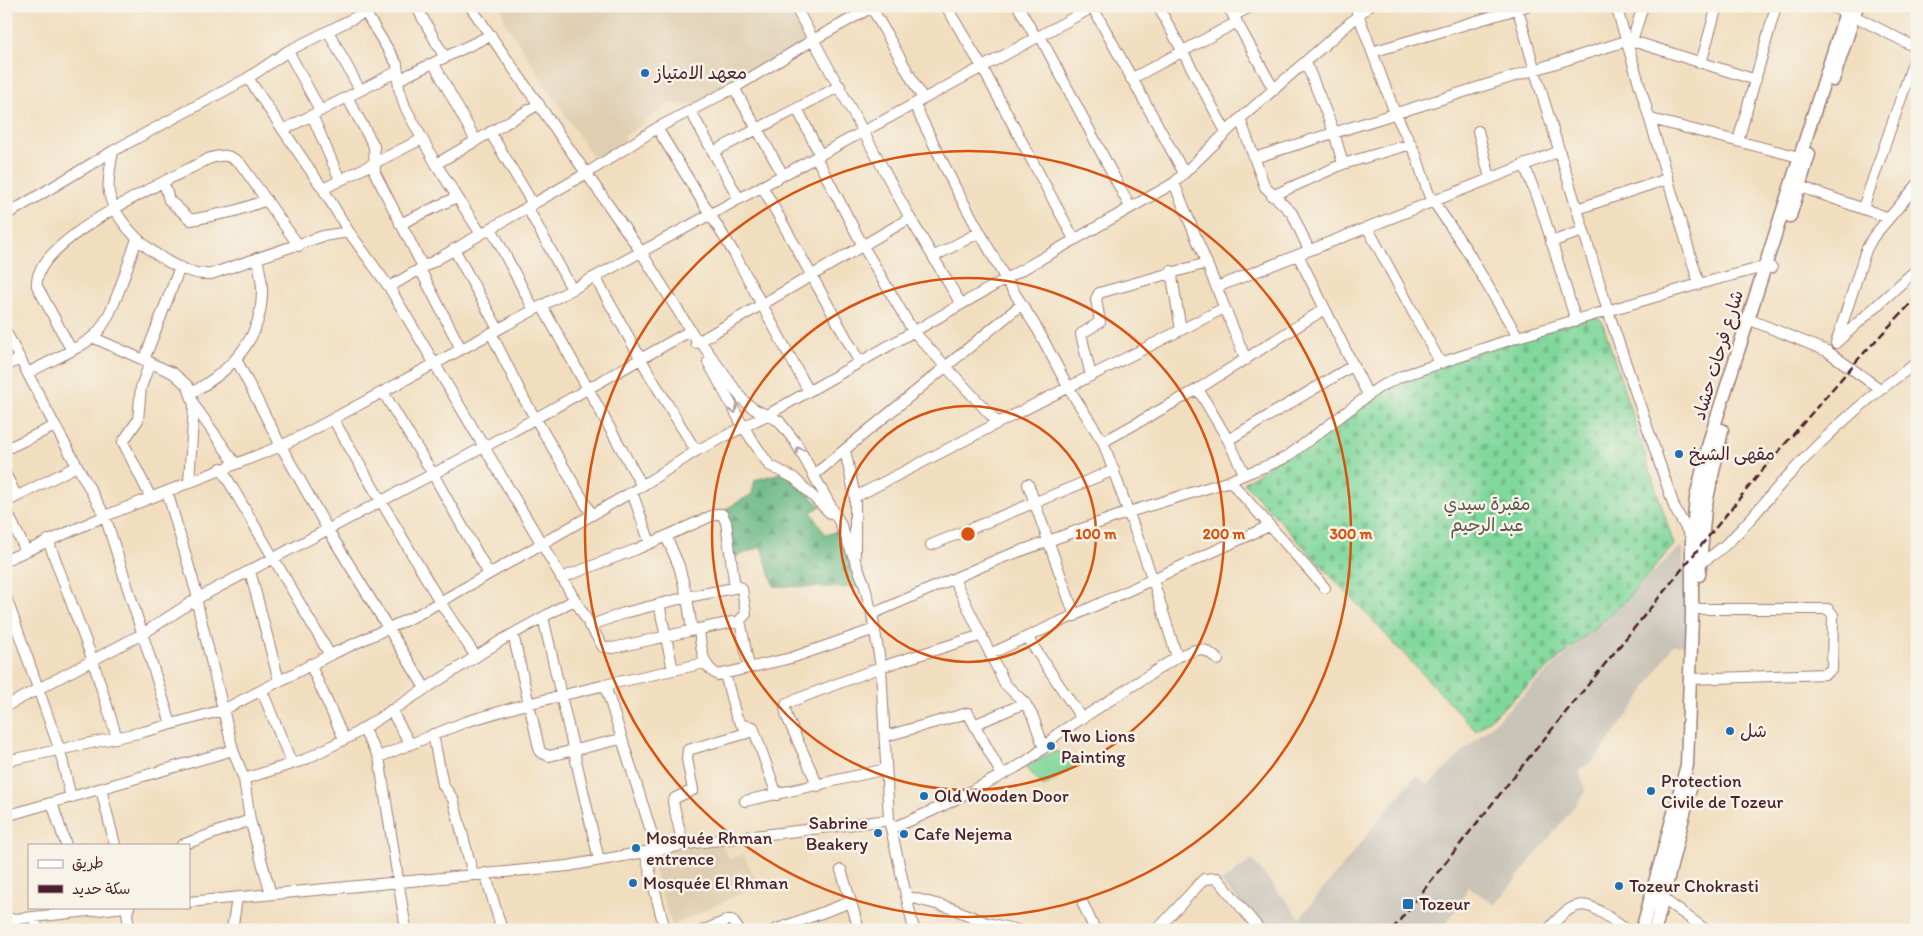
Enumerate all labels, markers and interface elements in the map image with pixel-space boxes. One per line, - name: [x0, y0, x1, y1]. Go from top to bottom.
- place label: معهد الامتياز: [653, 62, 747, 84]
- marker: معهد الامتياز: [639, 67, 651, 79]
- street label: شارع فرحات حشاد: [1688, 287, 1749, 423]
- one-way arrow: [728, 404, 738, 413]
- place label: مقهى الشيخ: [1689, 443, 1775, 466]
- one-way arrow: [796, 446, 806, 455]
- marker: مقهى الشيخ: [1673, 448, 1685, 460]
- park label: مقبرة سيدي عبد الرحيم: [1443, 493, 1531, 539]
- centre of rings: [959, 525, 977, 543]
- text: 100 m: [1075, 525, 1117, 543]
- text: 200 m: [1203, 525, 1246, 543]
- text: 300 m: [1330, 525, 1373, 543]
- place label: شل: [1740, 720, 1767, 742]
- place label: Two Lions Painting: [1061, 725, 1135, 768]
- marker: شل: [1724, 725, 1736, 737]
- marker: Two Lions Painting: [1045, 740, 1057, 752]
- place label: Protection Civile de Tozeur: [1661, 770, 1784, 813]
- place label: Old Wooden Door: [934, 785, 1069, 807]
- marker: Protection Civile de Tozeur: [1645, 785, 1657, 797]
- marker: Old Wooden Door: [918, 790, 930, 802]
- place label: Sabrine Beakery: [806, 812, 868, 855]
- place label: Cafe Nejema: [914, 823, 1012, 845]
- place label: Mosquée Rhman entrence: [646, 827, 773, 870]
- marker: Sabrine Beakery: [872, 827, 884, 839]
- marker: Cafe Nejema: [898, 828, 910, 840]
- marker: Mosquée Rhman entrence: [630, 842, 642, 854]
- legend: [28, 844, 190, 908]
- text: طريق: [72, 854, 104, 872]
- place label: Mosquée El Rhman: [643, 872, 788, 894]
- place label: Tozeur Chokrasti: [1629, 875, 1759, 897]
- marker: Mosquée El Rhman: [627, 877, 639, 889]
- text: سكة حديد: [72, 880, 130, 898]
- marker: Tozeur Chokrasti: [1613, 880, 1625, 892]
- place label: Tozeur: [1419, 893, 1470, 915]
- marker: Tozeur: [1401, 897, 1415, 911]

